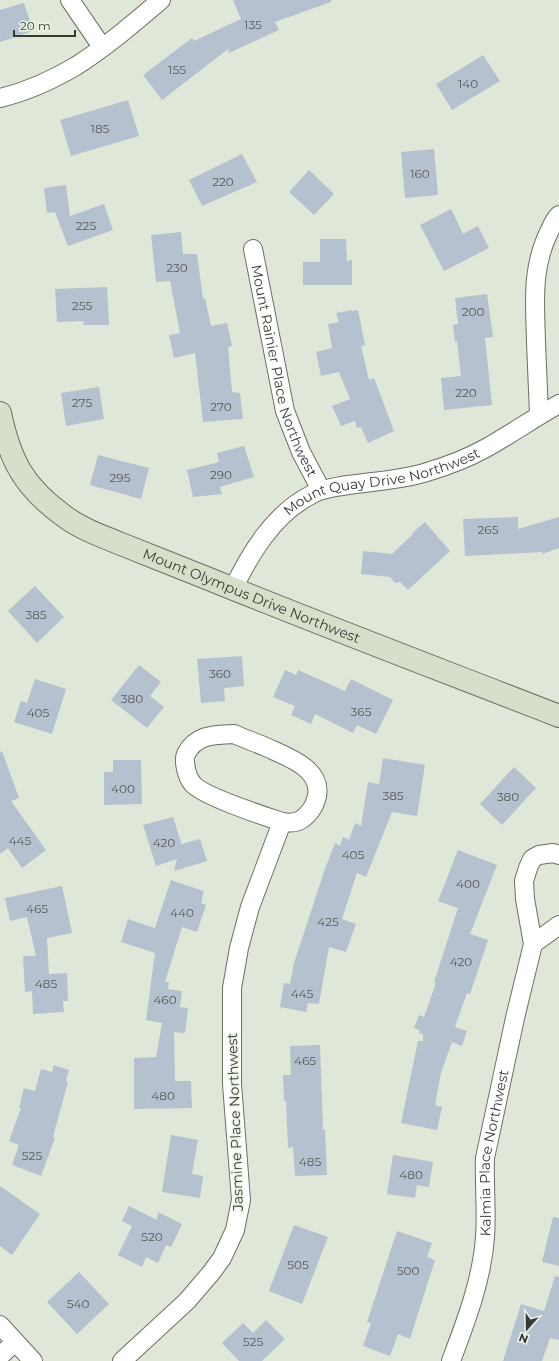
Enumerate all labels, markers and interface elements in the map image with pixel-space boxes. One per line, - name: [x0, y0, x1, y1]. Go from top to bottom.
- scale bar: [14, 12, 75, 38]
- house number: 135: [244, 17, 262, 32]
- text: 20 m: [20, 18, 51, 33]
- house number: 155: [168, 62, 186, 77]
- house number: 140: [458, 76, 478, 91]
- house number: 185: [91, 121, 110, 136]
- house number: 160: [410, 166, 430, 181]
- house number: 220: [212, 174, 234, 189]
- house number: 225: [76, 218, 96, 233]
- house number: 230: [166, 260, 188, 275]
- street label: Mount Rainier Place Northwest: [247, 263, 322, 480]
- house number: 255: [72, 298, 92, 313]
- house number: 200: [462, 304, 484, 319]
- house number: 220: [455, 385, 477, 400]
- house number: 275: [72, 395, 92, 410]
- house number: 270: [210, 399, 232, 414]
- street label: Mount Quay Drive Northwest: [280, 444, 483, 519]
- house number: 290: [210, 467, 232, 482]
- house number: 295: [110, 470, 131, 485]
- house number: 265: [478, 522, 499, 537]
- street label: Mount Olympus Drive Northwest: [140, 545, 363, 647]
- house number: 385: [25, 607, 47, 622]
- house number: 360: [209, 666, 231, 681]
- house number: 380: [121, 691, 143, 706]
- house number: 365: [351, 704, 372, 719]
- house number: 405: [27, 705, 50, 720]
- house number: 400: [111, 781, 135, 796]
- house number: 385: [382, 788, 404, 803]
- house number: 380: [497, 789, 519, 804]
- house number: 445: [9, 833, 32, 848]
- house number: 420: [153, 835, 175, 850]
- house number: 405: [342, 847, 365, 862]
- house number: 400: [456, 876, 480, 891]
- house number: 465: [26, 901, 48, 916]
- house number: 440: [170, 905, 194, 920]
- house number: 425: [317, 914, 339, 929]
- house number: 420: [450, 954, 472, 969]
- house number: 485: [35, 976, 57, 991]
- house number: 445: [291, 986, 314, 1001]
- house number: 460: [153, 992, 177, 1007]
- street label: Jasmine Place Northwest: [223, 1032, 247, 1212]
- house number: 465: [294, 1053, 316, 1068]
- street label: Kalmia Place Northwest: [475, 1068, 513, 1237]
- house number: 480: [151, 1088, 175, 1103]
- house number: 525: [22, 1148, 42, 1163]
- house number: 485: [299, 1154, 321, 1169]
- house number: 480: [399, 1167, 423, 1182]
- house number: 520: [141, 1229, 163, 1244]
- house number: 505: [287, 1257, 309, 1272]
- house number: 500: [397, 1263, 419, 1278]
- house number: 540: [67, 1296, 89, 1311]
- north arrow: [507, 1309, 547, 1349]
- text: N: [517, 1330, 530, 1346]
- house number: 525: [243, 1334, 263, 1349]

